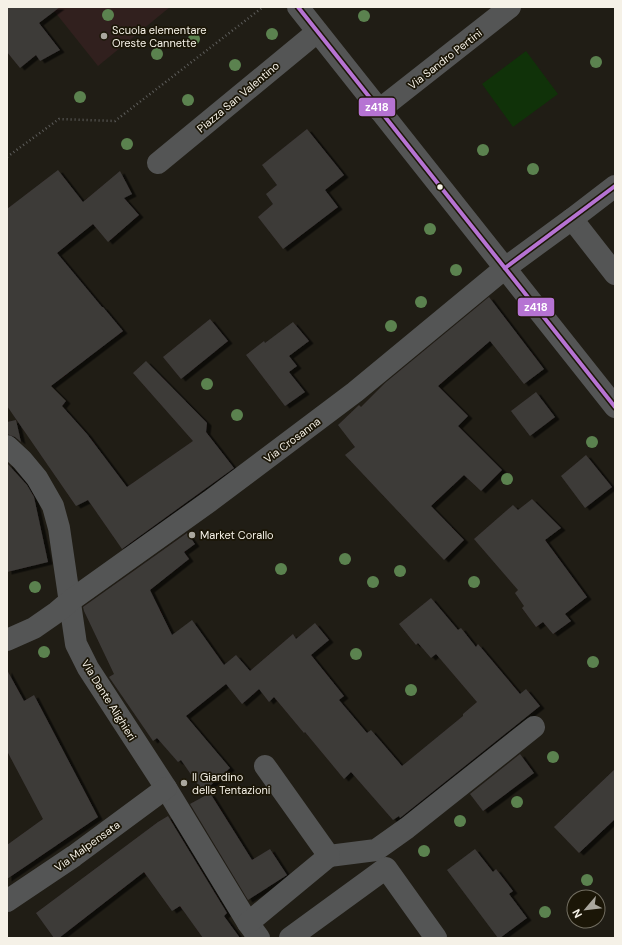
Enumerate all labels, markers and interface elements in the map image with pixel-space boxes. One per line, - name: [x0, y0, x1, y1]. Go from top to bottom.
- place label: Scuola elementare Oreste Cannette: [112, 23, 207, 50]
- street label: Via Sandro Pertini: [405, 26, 485, 92]
- marker: Scuola elementare Oreste Cannette: [99, 31, 109, 41]
- street label: Piazza San Valentino: [194, 58, 282, 136]
- line badge: z418: [358, 97, 396, 117]
- text: z418: [365, 100, 389, 114]
- unlabelled marker: [435, 182, 445, 192]
- line badge: z418: [517, 297, 555, 317]
- text: z418: [524, 300, 548, 314]
- street label: Via Crosanna: [261, 414, 323, 466]
- place label: Market Corallo: [200, 528, 274, 542]
- marker: Market Corallo: [187, 530, 197, 540]
- street label: Via Dante Alighieri: [79, 657, 139, 743]
- place label: Il Giardino delle Tentazioni: [192, 770, 270, 797]
- marker: Il Giardino delle Tentazioni: [179, 778, 189, 788]
- street label: Via Malpensata: [51, 817, 123, 874]
- north arrow: [566, 889, 606, 929]
- text: N: [569, 907, 585, 921]

